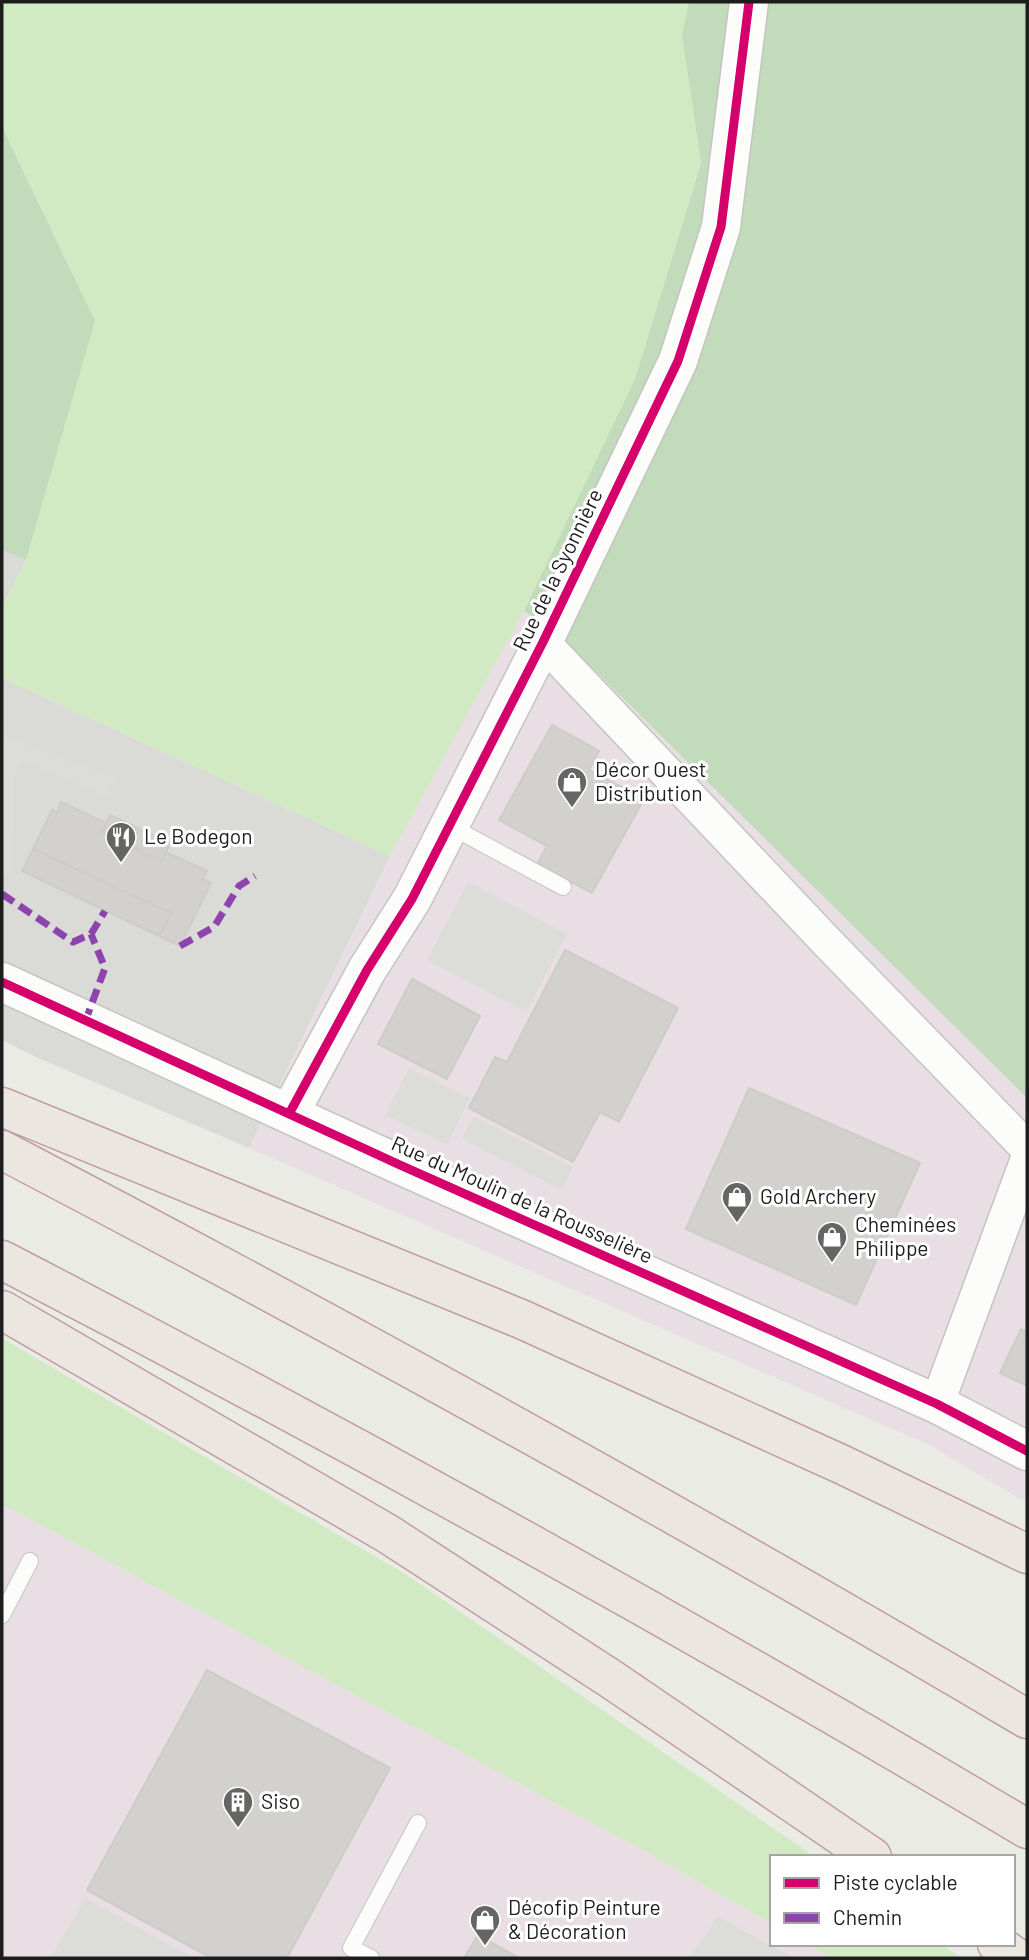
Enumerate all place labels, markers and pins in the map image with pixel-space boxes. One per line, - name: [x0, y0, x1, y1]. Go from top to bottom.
- place label: Décor Ouest Distribution: [595, 756, 706, 805]
- shop icon: Décor Ouest Distribution: [555, 765, 589, 809]
- restaurant icon: Le Bodegon: [104, 820, 138, 864]
- place label: Le Bodegon: [144, 823, 253, 848]
- shop icon: Gold Archery: [720, 1180, 754, 1224]
- place label: Gold Archery: [760, 1183, 877, 1208]
- place label: Cheminées Philippe: [855, 1211, 956, 1260]
- shop icon: Cheminées Philippe: [815, 1220, 849, 1264]
- building icon: Siso: [221, 1785, 255, 1829]
- place label: Siso: [261, 1788, 300, 1813]
- place label: Décofip Peinture & Décoration: [508, 1894, 661, 1943]
- shop icon: Décofip Peinture & Décoration: [468, 1903, 502, 1947]

